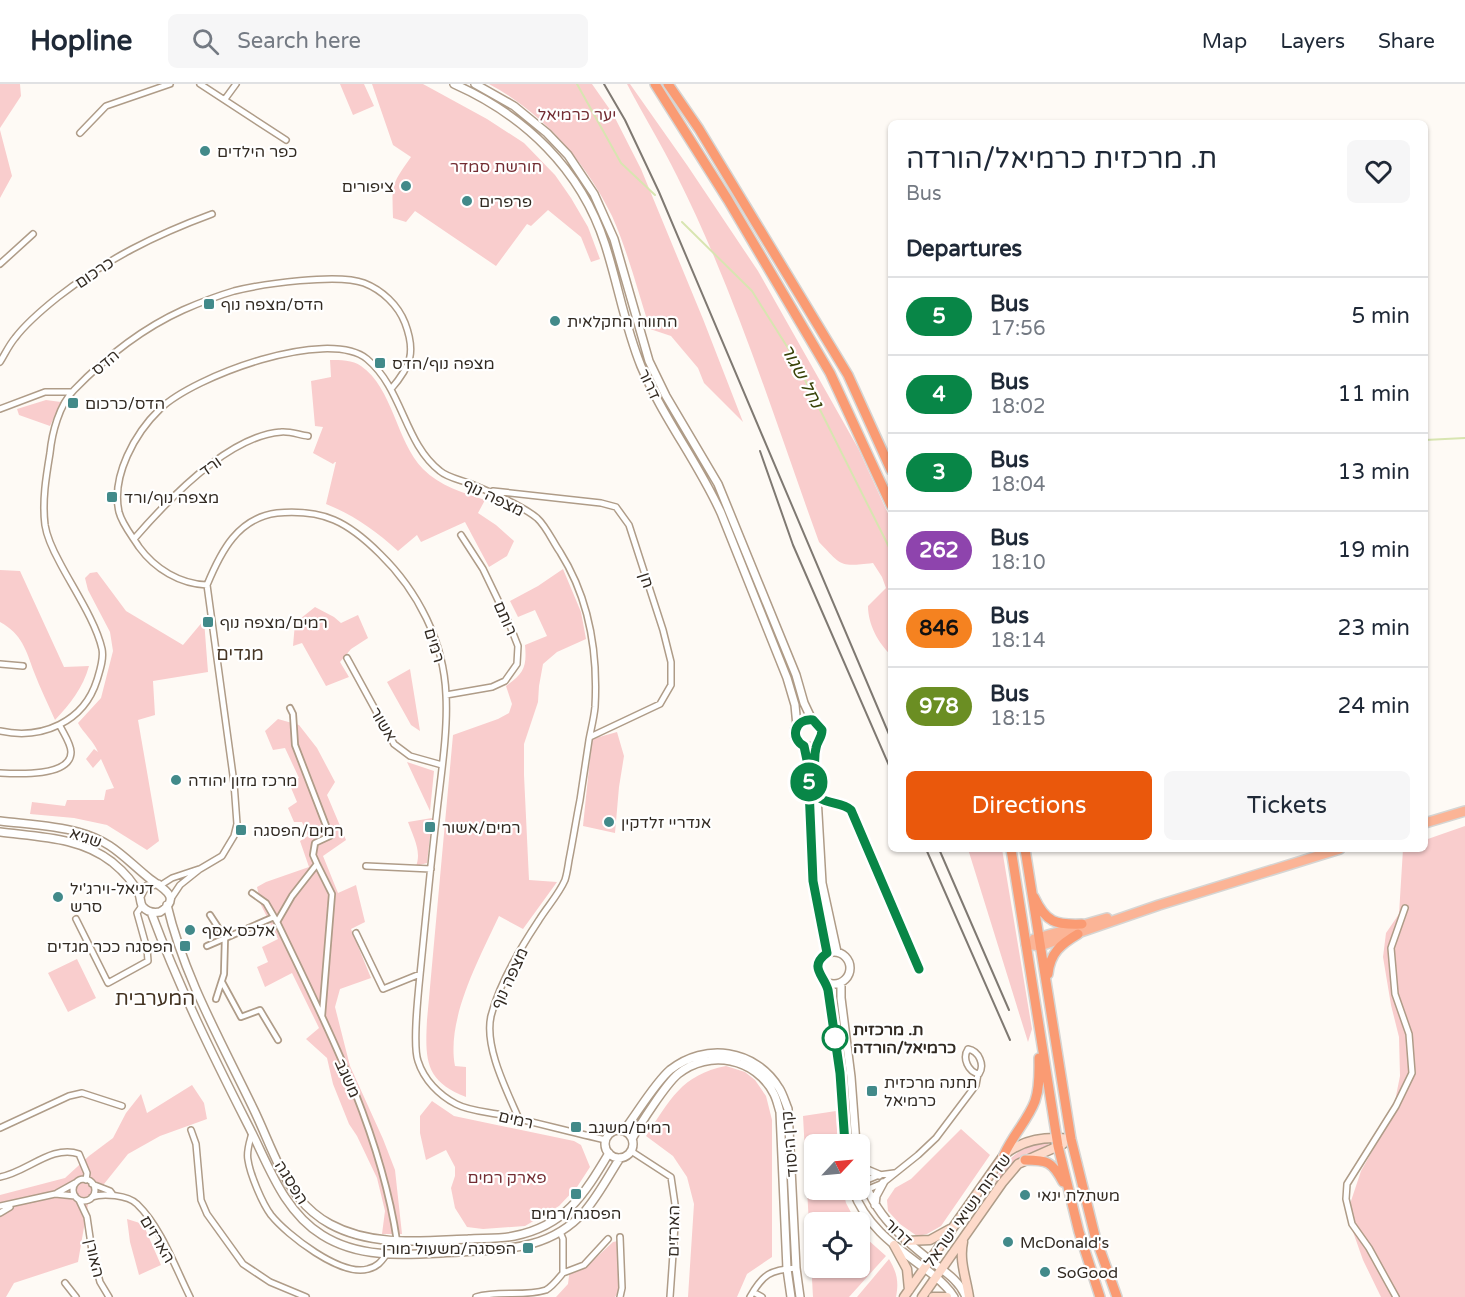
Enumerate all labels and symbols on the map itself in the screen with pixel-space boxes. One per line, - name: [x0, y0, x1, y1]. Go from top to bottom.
- park label: יער כרמיאל: [538, 105, 616, 125]
- place label: כפר הילדים: [217, 142, 298, 162]
- marker: כפר הילדים: [198, 144, 212, 158]
- park label: חורשת סמדר: [450, 157, 542, 177]
- place label: ציפורים: [342, 177, 394, 197]
- marker: ציפורים: [399, 179, 413, 193]
- place label: פרפרים: [479, 192, 532, 212]
- marker: פרפרים: [460, 194, 474, 208]
- street label: כרכום: [71, 253, 118, 293]
- place label: הדס/מצפה נוף: [221, 295, 324, 315]
- marker: הדס/מצפה נוף: [202, 297, 216, 311]
- place label: החווה החקלאית: [567, 312, 677, 332]
- marker: החווה החקלאית: [548, 314, 562, 328]
- water label: נחל שגור: [776, 340, 829, 413]
- street label: הדס: [88, 345, 124, 380]
- place label: מצפה נוף/הדס: [392, 354, 495, 374]
- marker: מצפה נוף/הדס: [373, 356, 387, 370]
- street label: דרור: [633, 366, 665, 403]
- place label: הדס/כרכום: [85, 394, 165, 414]
- marker: הדס/כרכום: [66, 396, 80, 410]
- street label: ורד: [196, 452, 226, 482]
- street label: מצפה נוף: [460, 475, 527, 521]
- place label: מצפה נוף/ורד: [124, 488, 219, 508]
- marker: מצפה נוף/ורד: [105, 490, 119, 504]
- street label: חן: [634, 570, 658, 591]
- street label: רותם: [489, 598, 521, 639]
- place label: רמים/מצפה נוף: [220, 613, 328, 633]
- marker: רמים/מצפה נוף: [201, 615, 215, 629]
- street label: רמים: [419, 626, 449, 665]
- district label: מגדים: [216, 643, 264, 665]
- street label: אשור: [365, 704, 401, 745]
- line badge: 5: [790, 762, 828, 802]
- place label: מרכז מזון יהודה: [188, 771, 297, 791]
- marker: מרכז מזון יהודה: [169, 773, 183, 787]
- place label: אנדריי זלדקין: [621, 813, 711, 833]
- marker: אנדריי זלדקין: [602, 815, 616, 829]
- place label: רמים/אשור: [442, 818, 521, 838]
- marker: רמים/אשור: [423, 820, 437, 834]
- place label: רמים/הפסגה: [253, 821, 344, 841]
- street label: שגיא: [67, 823, 104, 853]
- marker: רמים/הפסגה: [234, 823, 248, 837]
- place label: דניאל-וירג'יל סרש: [70, 879, 154, 917]
- marker: דניאל-וירג'יל סרש: [51, 890, 65, 904]
- place label: אלכס אסף: [202, 921, 275, 941]
- marker: אלכס אסף: [183, 923, 197, 937]
- place label: הפסגה ככר מגדים: [47, 937, 173, 957]
- marker: הפסגה ככר מגדים: [178, 939, 192, 953]
- street label: מצפה נוף: [487, 945, 533, 1012]
- district label: המערבית: [115, 987, 195, 1011]
- place label: ת. מרכזית כרמיאל/הורדה: [853, 1020, 956, 1058]
- marker: ת. מרכזית כרמיאל/הורדה: [822, 1025, 848, 1051]
- street label: משגב: [330, 1056, 364, 1101]
- place label: תחנה מרכזית כרמיאל: [884, 1073, 977, 1111]
- marker: תחנה מרכזית כרמיאל: [865, 1084, 879, 1098]
- street label: רמים: [496, 1106, 535, 1134]
- street label: קרן היסוד: [777, 1110, 803, 1178]
- place label: רמים/משגב: [588, 1118, 671, 1138]
- marker: רמים/משגב: [569, 1120, 583, 1134]
- north arrow: [804, 1134, 870, 1200]
- street label: שדרות נשיאי ישראל: [920, 1150, 1016, 1271]
- street label: הפסגה: [270, 1157, 312, 1208]
- park label: פארק רמים: [467, 1168, 547, 1188]
- place label: משתלת ינאי: [1037, 1186, 1120, 1206]
- marker: הפסגה/רמים: [569, 1187, 583, 1201]
- marker: משתלת ינאי: [1018, 1188, 1032, 1202]
- place label: הפסגה/רמים: [531, 1204, 621, 1224]
- street label: הארזים: [664, 1205, 684, 1257]
- street label: הארזים: [135, 1212, 179, 1267]
- street label: דרור: [880, 1215, 917, 1251]
- place label: McDonald's: [1020, 1233, 1109, 1253]
- marker: McDonald's: [1001, 1235, 1015, 1249]
- street label: האורן: [80, 1237, 108, 1279]
- place label: הפסגה/משעול מורן: [382, 1239, 516, 1259]
- marker: הפסגה/משעול מורן: [521, 1241, 535, 1255]
- place label: SoGood: [1057, 1263, 1118, 1283]
- marker: SoGood: [1038, 1265, 1052, 1279]

